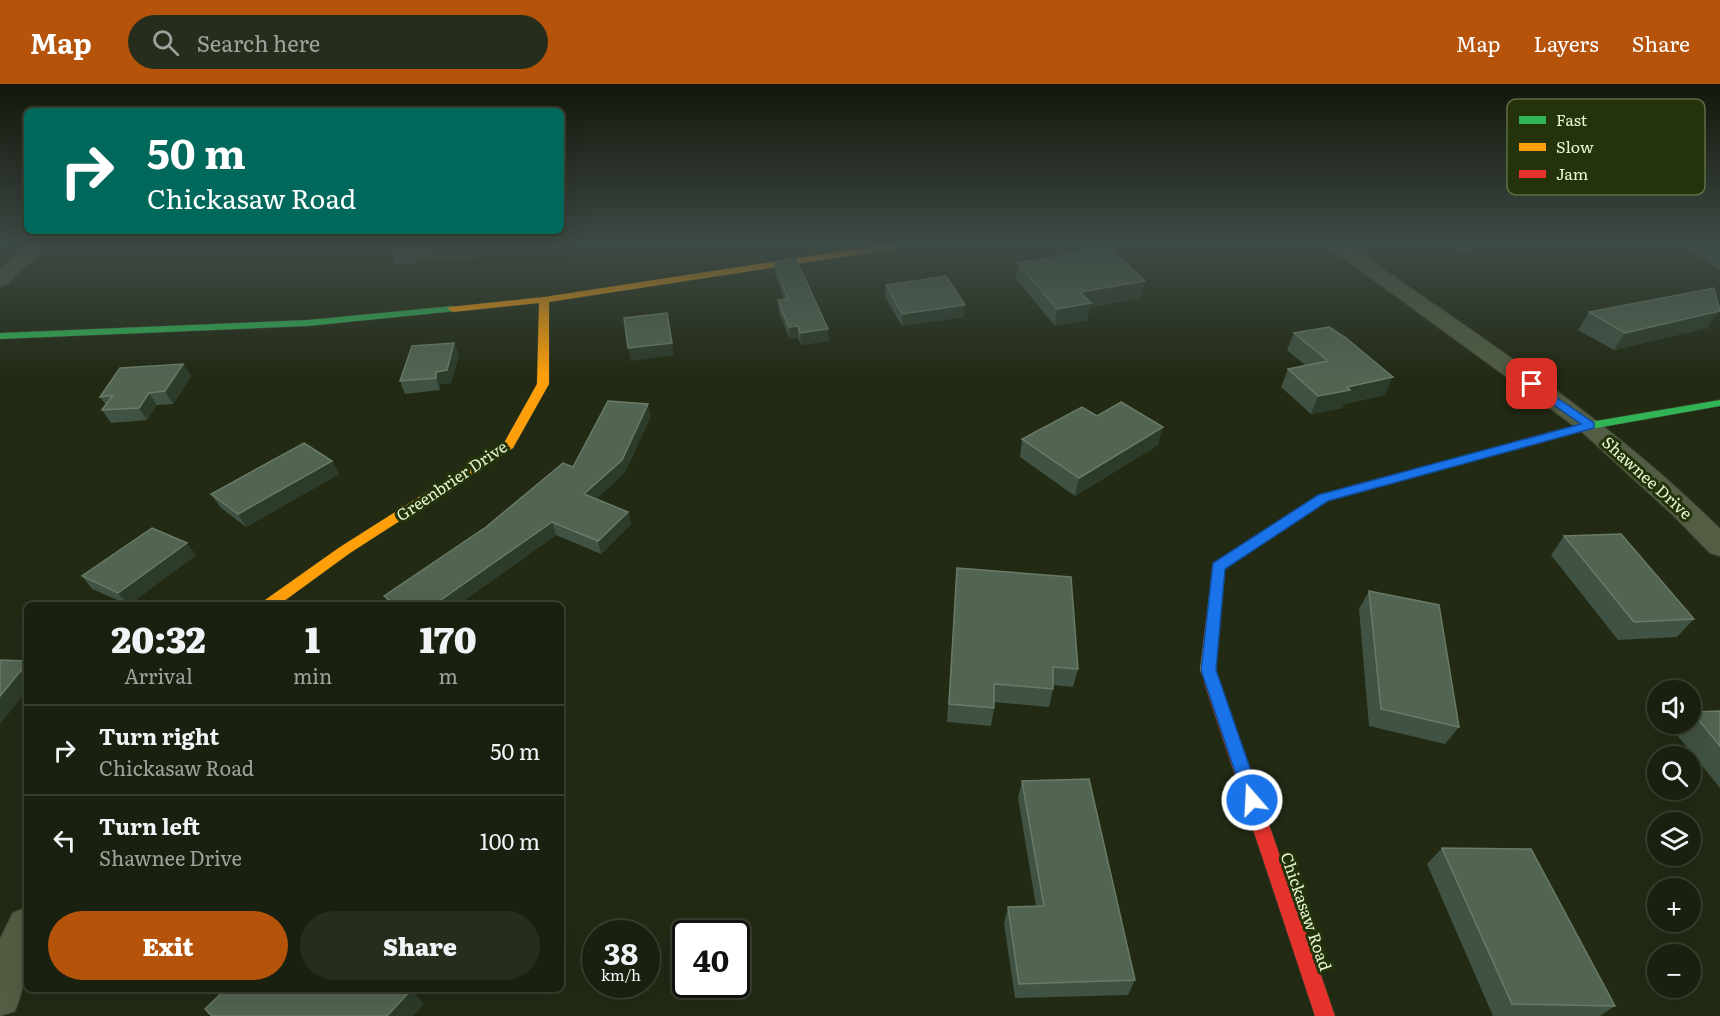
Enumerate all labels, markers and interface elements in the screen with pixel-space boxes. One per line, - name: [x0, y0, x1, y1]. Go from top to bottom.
- search box: [128, 15, 548, 69]
- text: Map: [30, 21, 92, 63]
- icon: search: [149, 26, 182, 59]
- text: Search here: [197, 26, 320, 59]
- text: Map: [1456, 27, 1501, 58]
- text: Layers: [1534, 27, 1599, 58]
- text: Share: [1632, 27, 1690, 58]
- legend: [1507, 99, 1705, 195]
- text: Fast: [1556, 107, 1588, 131]
- text: 50 m: [147, 120, 246, 182]
- icon: right: [48, 132, 126, 210]
- text: Slow: [1556, 134, 1594, 158]
- text: Jam: [1556, 161, 1589, 185]
- text: Chickasaw Road: [147, 177, 356, 217]
- pin: [1506, 358, 1557, 409]
- icon: arrive: [1515, 367, 1548, 400]
- street label: Shawnee Drive: [1598, 430, 1698, 524]
- street label: Greenbrier Drive: [391, 434, 511, 526]
- text: 20:32: [111, 611, 206, 664]
- text: 1: [305, 611, 320, 664]
- text: 170: [419, 611, 477, 664]
- text: Arrival: [124, 660, 193, 690]
- text: min: [293, 660, 332, 690]
- text: m: [438, 660, 458, 690]
- map controls: [1647, 680, 1701, 998]
- button: sound: [1647, 680, 1701, 734]
- text: Turn right: [99, 719, 219, 752]
- icon: right: [48, 734, 81, 767]
- text: 50 m: [490, 734, 540, 767]
- button: search: [1647, 746, 1701, 800]
- text: Chickasaw Road: [99, 752, 254, 782]
- position arrow: [1220, 768, 1284, 832]
- text: Turn left: [99, 809, 200, 842]
- button: layers: [1647, 812, 1701, 866]
- icon: left: [48, 824, 81, 857]
- text: 100 m: [480, 824, 540, 857]
- text: Shawnee Drive: [99, 842, 242, 872]
- street label: Chickasaw Road: [1275, 848, 1339, 974]
- button: +: [1647, 878, 1701, 932]
- button: Exit: [48, 911, 288, 980]
- button: Share: [300, 911, 540, 980]
- speed limit sign: 40: [672, 920, 750, 998]
- text: 38: [604, 930, 638, 974]
- button: −: [1647, 944, 1701, 998]
- text: km/h: [601, 963, 641, 986]

